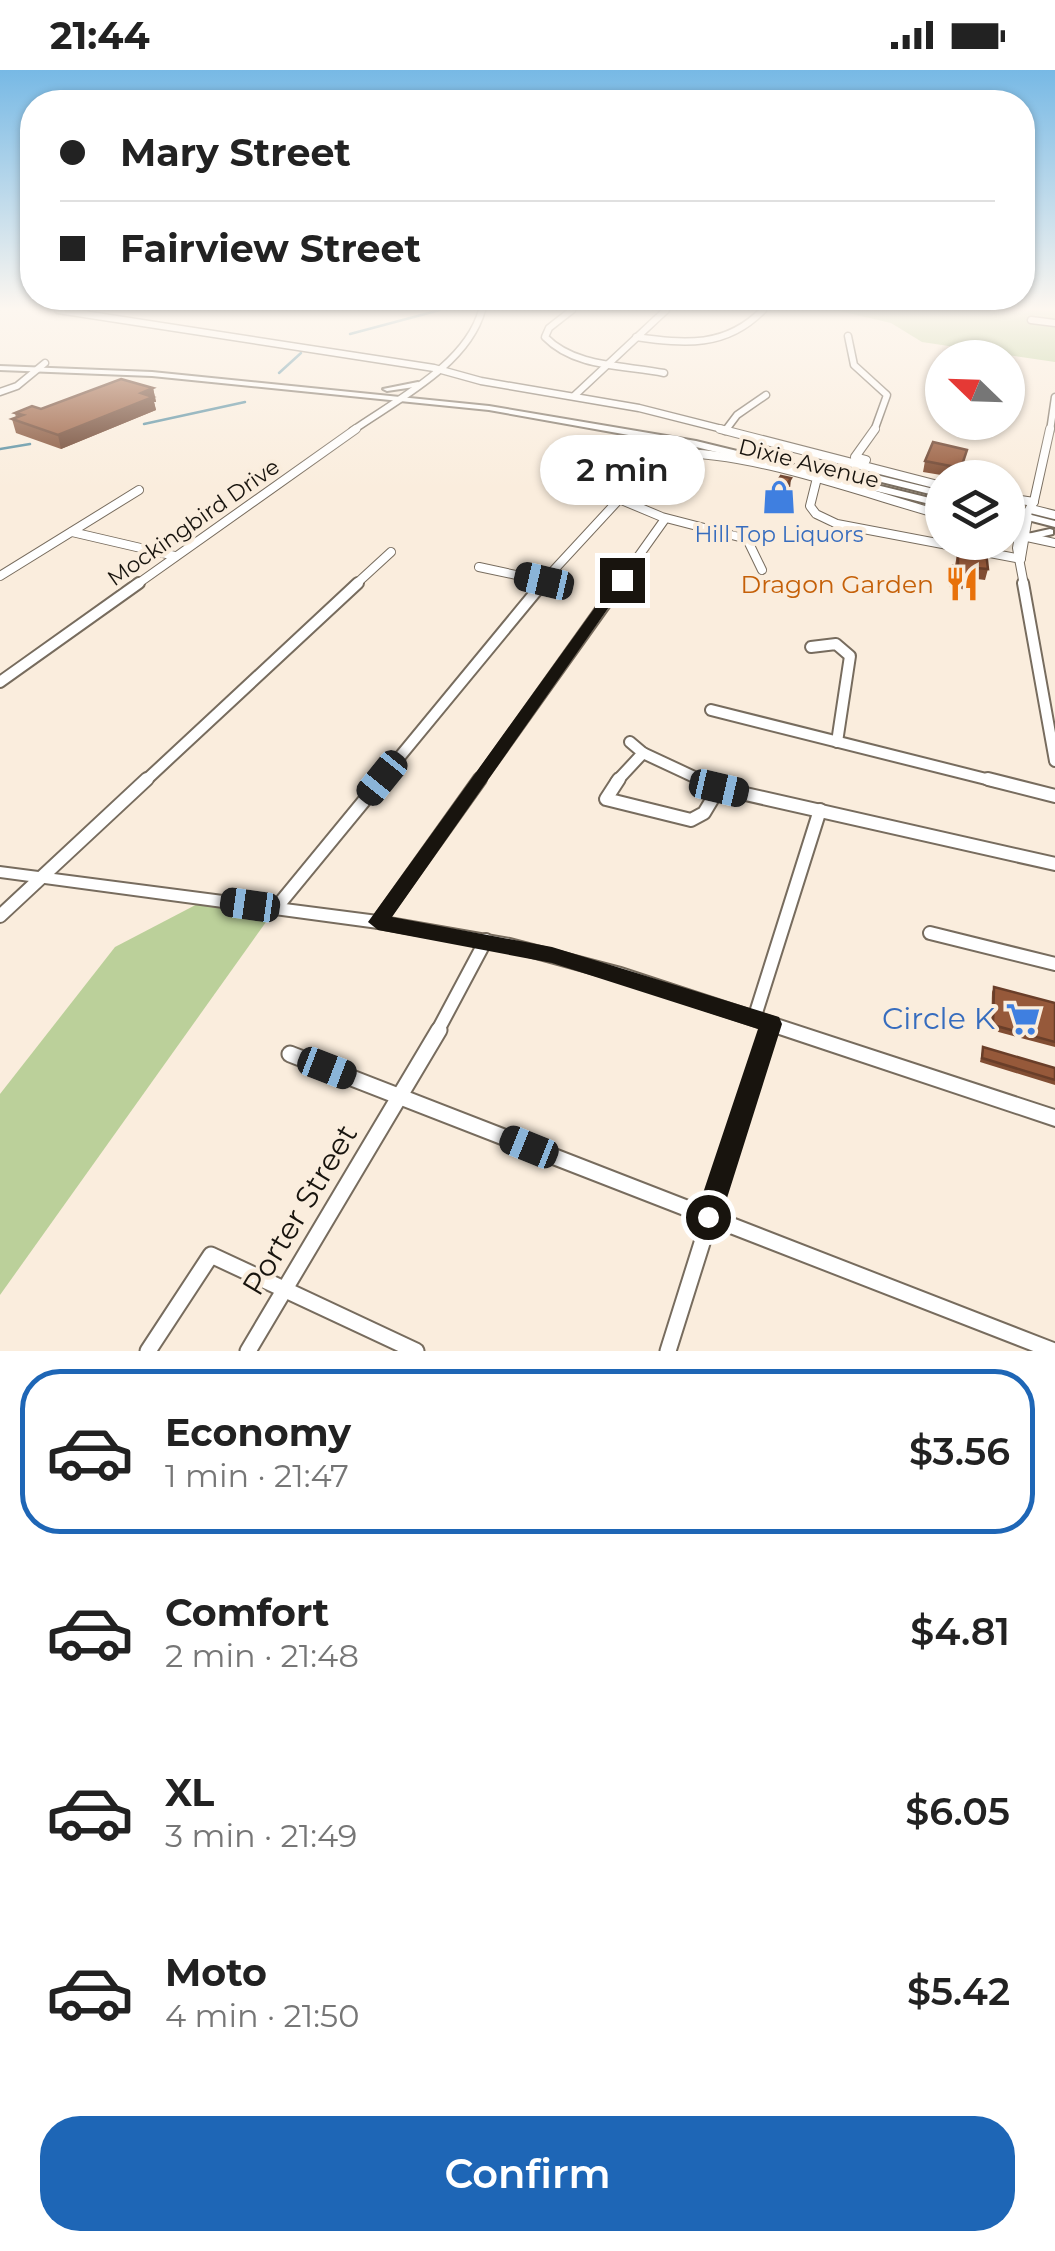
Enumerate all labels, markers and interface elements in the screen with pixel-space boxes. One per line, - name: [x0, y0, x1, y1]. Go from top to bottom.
- text: 21:44: [50, 12, 150, 59]
- text: Mary Street: [120, 129, 351, 176]
- text: Fairview Street: [120, 225, 421, 272]
- north arrow: [925, 340, 1025, 440]
- map controls: [925, 340, 1025, 560]
- street label: Dixie Avenue: [736, 433, 882, 494]
- callout: 2 min: [540, 435, 704, 505]
- text: 2 min: [576, 450, 669, 489]
- street label: Mockingbird Drive: [102, 453, 284, 592]
- button: layers: [925, 460, 1025, 560]
- shop icon: Hill Top Liquors: [760, 478, 798, 516]
- place label: Hill Top Liquors: [694, 521, 864, 548]
- route end: [600, 558, 645, 603]
- car: [511, 560, 577, 602]
- restaurant icon: Dragon Garden: [943, 565, 981, 603]
- place label: Dragon Garden: [741, 569, 934, 599]
- car: [351, 745, 413, 811]
- car: [686, 767, 752, 809]
- car: [218, 886, 282, 924]
- place label: Circle K: [882, 1000, 996, 1037]
- supermarket icon: Circle K: [1004, 1000, 1042, 1038]
- car: [294, 1043, 360, 1093]
- street label: Porter Street: [234, 1118, 365, 1302]
- car: [496, 1122, 562, 1172]
- route start: [686, 1195, 731, 1240]
- icon: car: [45, 1407, 135, 1497]
- text: Economy: [165, 1409, 351, 1456]
- text: $3.56: [909, 1428, 1010, 1475]
- text: 1 min · 21:47: [165, 1456, 349, 1495]
- icon: car: [45, 1587, 135, 1677]
- text: Comfort: [165, 1589, 329, 1636]
- text: $4.81: [910, 1608, 1010, 1655]
- text: 2 min · 21:48: [165, 1636, 359, 1675]
- icon: car: [45, 1767, 135, 1857]
- text: XL: [165, 1769, 214, 1816]
- text: $6.05: [905, 1788, 1010, 1835]
- text: 3 min · 21:49: [165, 1816, 357, 1855]
- icon: car: [45, 1947, 135, 2037]
- text: Moto: [165, 1949, 267, 1996]
- text: $5.42: [907, 1968, 1010, 2015]
- text: 4 min · 21:50: [165, 1996, 359, 2035]
- button: Confirm: [40, 2116, 1015, 2231]

